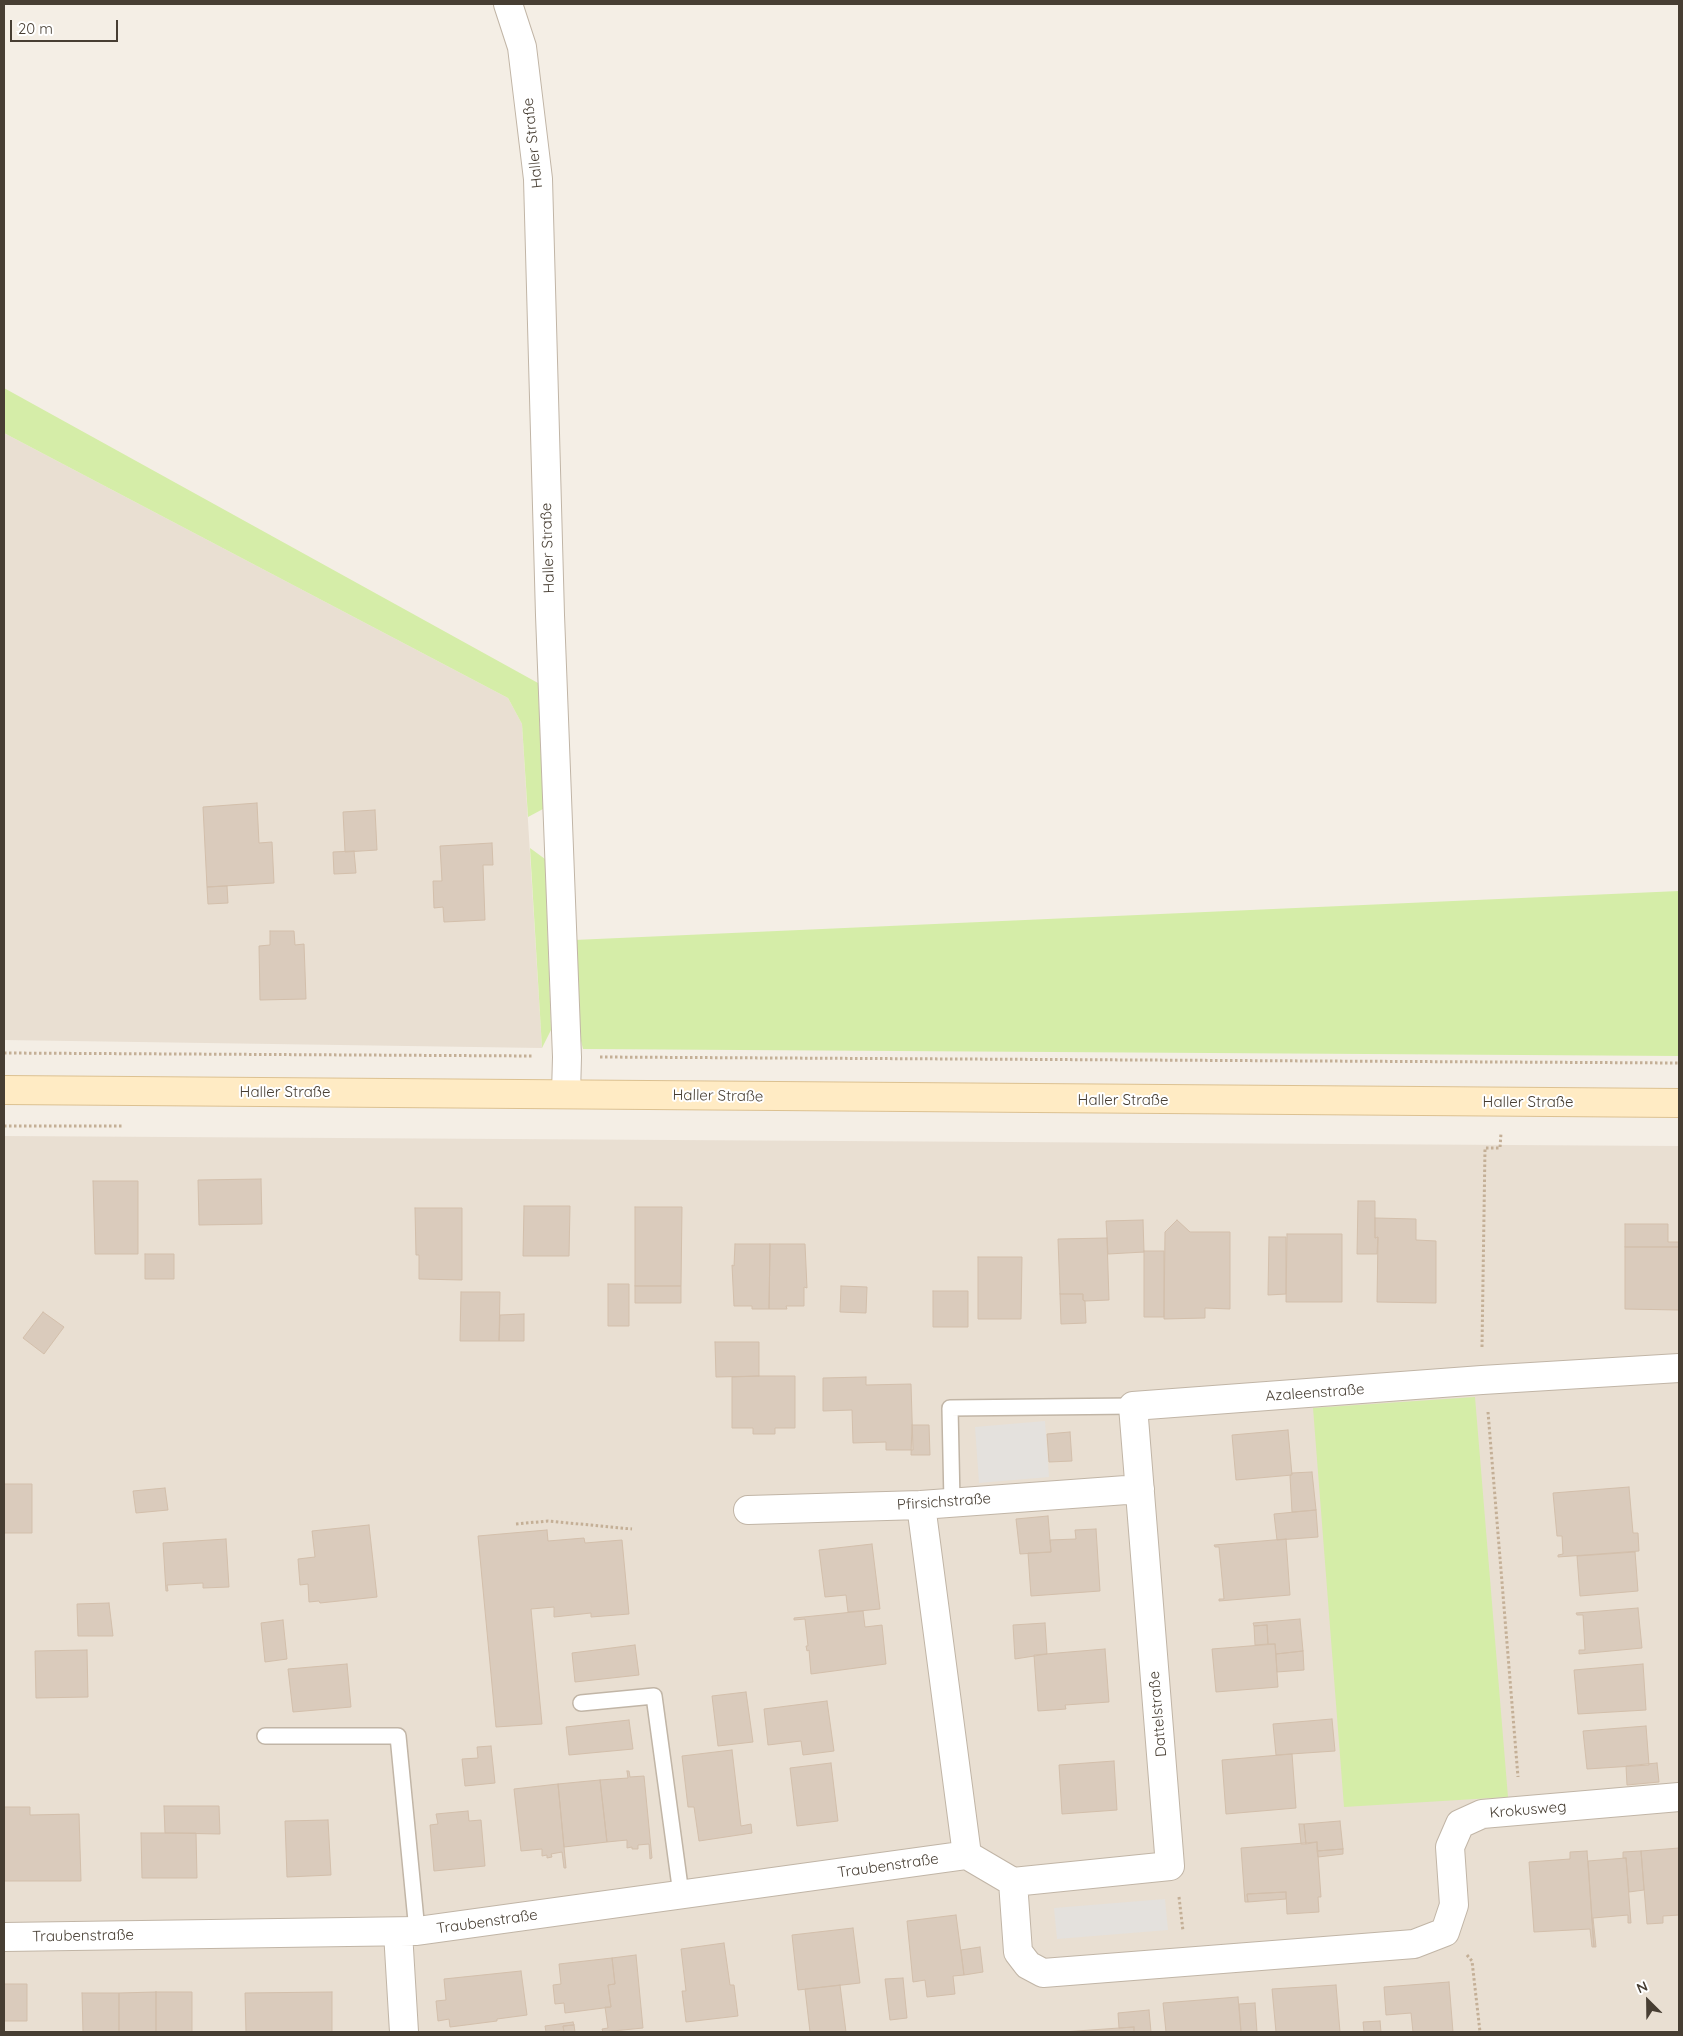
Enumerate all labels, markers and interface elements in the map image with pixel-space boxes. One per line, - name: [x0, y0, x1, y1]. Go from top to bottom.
- scale bar: [12, 10, 120, 42]
- text: 20 m: [18, 19, 53, 38]
- street label: Haller Straße: [519, 97, 547, 189]
- street label: Haller Straße: [537, 502, 559, 594]
- street label: Haller Straße: [240, 1083, 330, 1101]
- street label: Haller Straße: [672, 1086, 764, 1106]
- street label: Haller Straße: [1078, 1091, 1168, 1109]
- street label: Haller Straße: [1483, 1093, 1573, 1111]
- street label: Azaleenstraße: [1265, 1381, 1365, 1405]
- street label: Pfirsichstraße: [896, 1490, 992, 1514]
- street label: Dattelstraße: [1145, 1670, 1171, 1758]
- street label: Krokusweg: [1489, 1798, 1567, 1822]
- street label: Traubenstraße: [836, 1850, 940, 1882]
- street label: Traubenstraße: [435, 1906, 539, 1938]
- street label: Traubenstraße: [32, 1926, 134, 1946]
- north arrow: [1623, 1976, 1673, 2026]
- text: N: [1634, 1977, 1650, 1997]

